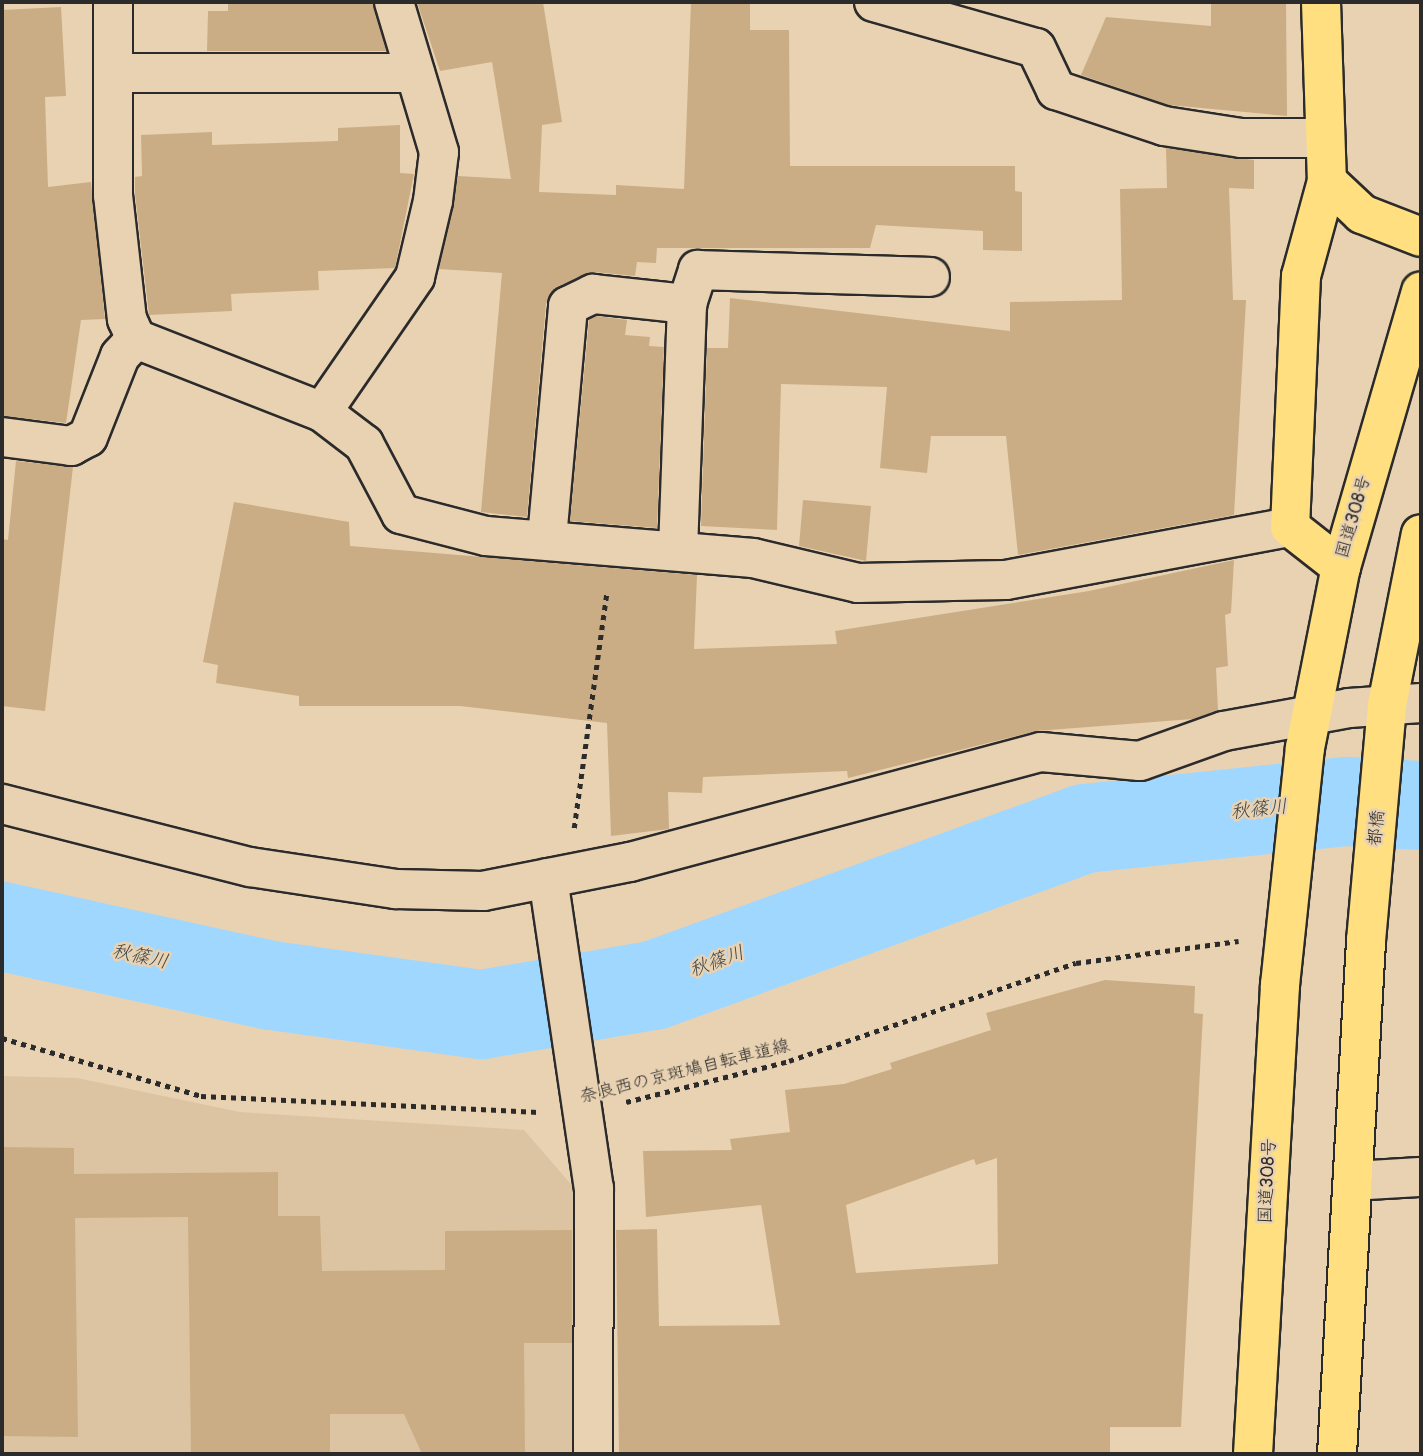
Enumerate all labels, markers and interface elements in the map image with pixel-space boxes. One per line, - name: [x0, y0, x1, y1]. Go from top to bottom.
- street label: 国道308号: [1332, 473, 1376, 561]
- water label: 秋篠川: [1229, 796, 1289, 824]
- street label: 都橋: [1365, 809, 1389, 847]
- water label: 秋篠川: [110, 940, 170, 974]
- water label: 秋篠川: [686, 942, 748, 982]
- street label: 奈良西の京斑鳩自転車道線: [578, 1035, 792, 1109]
- street label: 国道308号: [1255, 1138, 1281, 1224]

